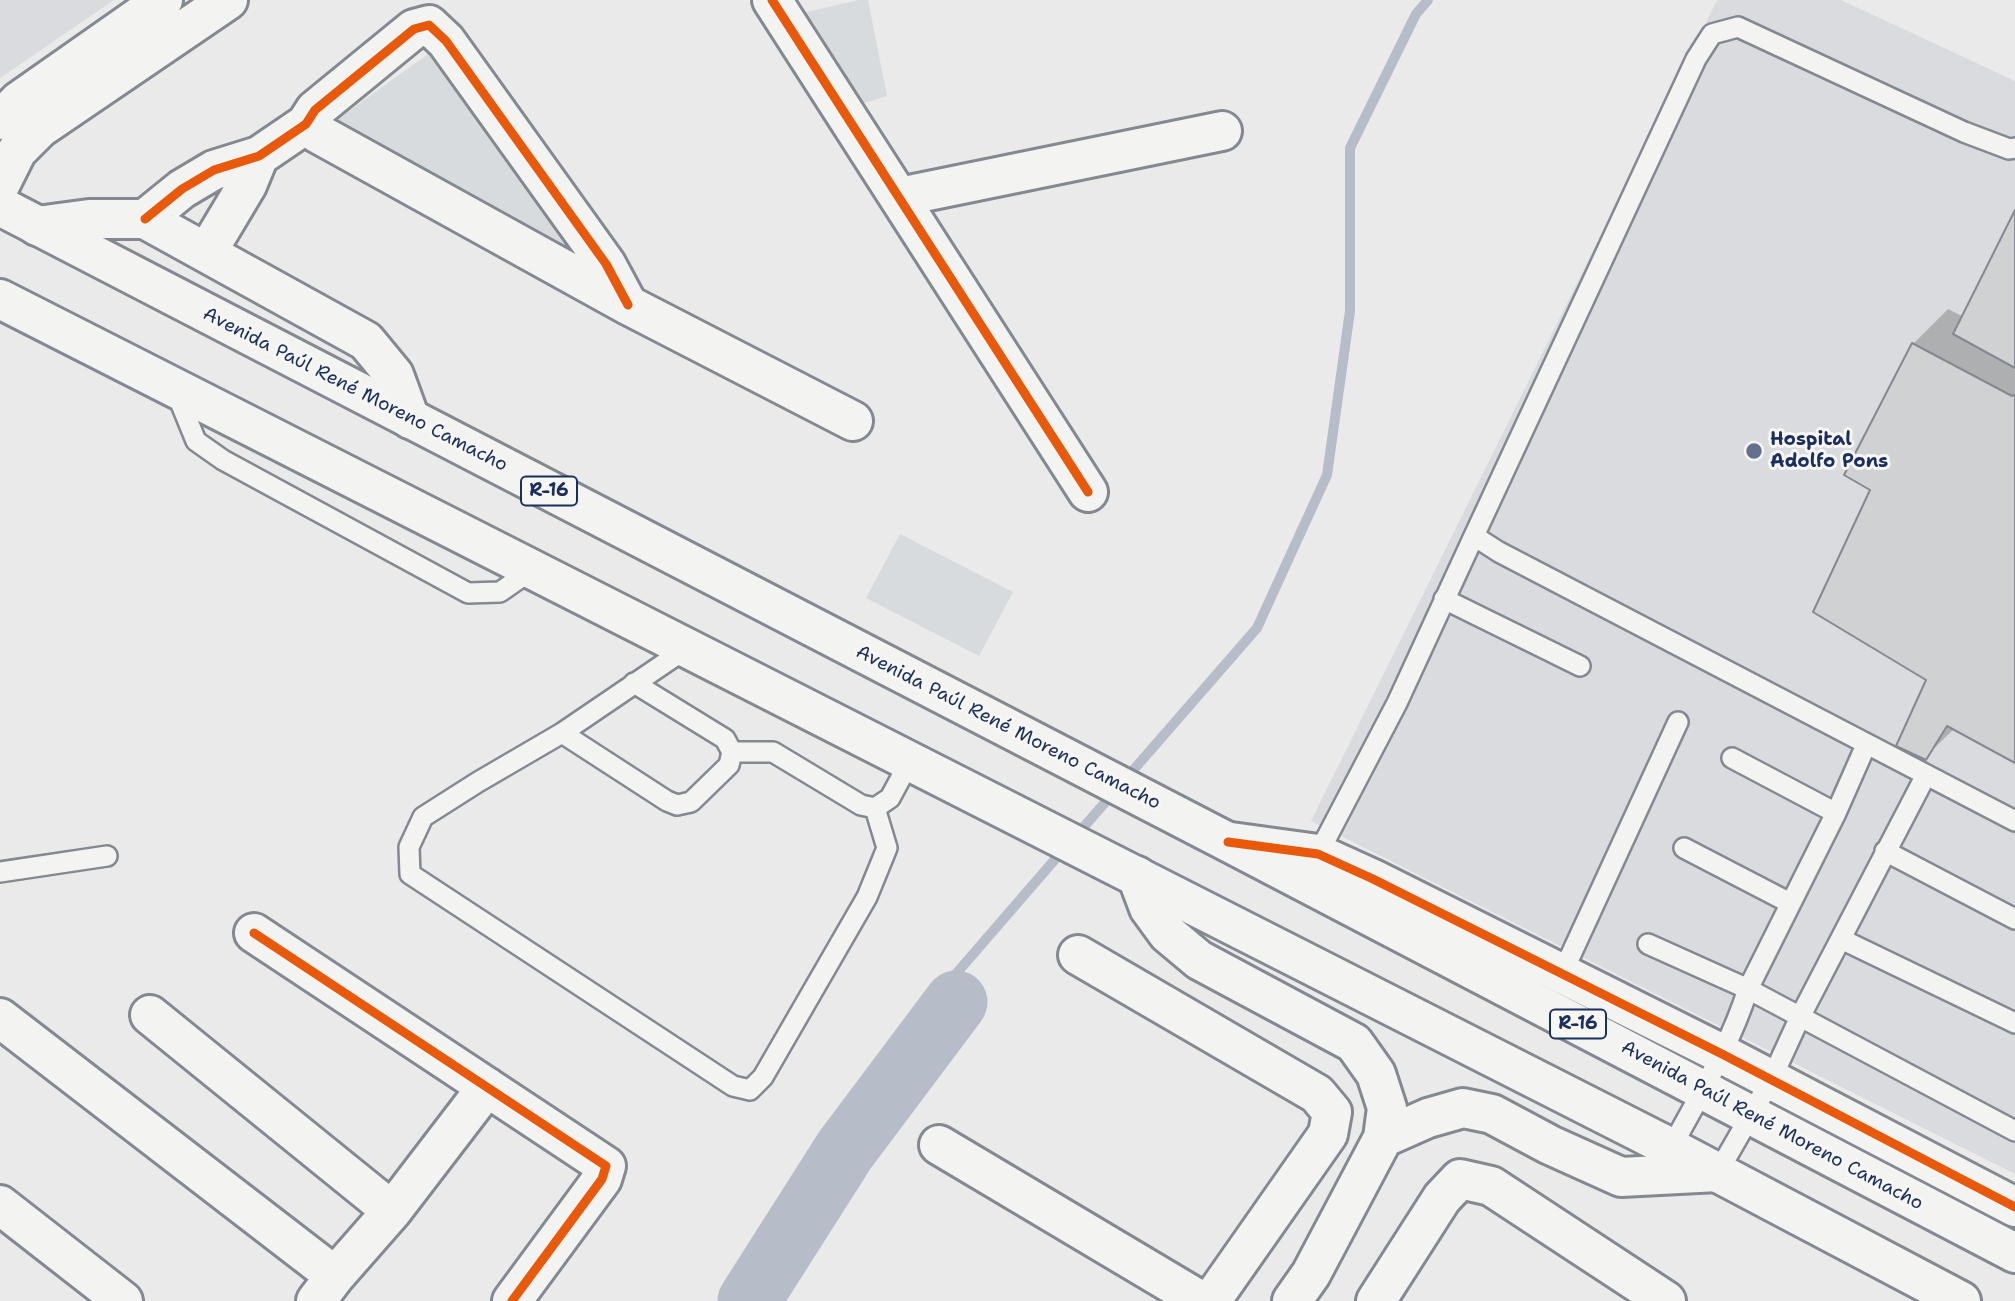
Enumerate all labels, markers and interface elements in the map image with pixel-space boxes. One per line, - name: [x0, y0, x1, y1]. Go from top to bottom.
- street label: Avenida Paúl René Moreno Camacho: [199, 303, 511, 477]
- place label: Hospital Adolfo Pons: [1770, 429, 1888, 473]
- marker: Hospital Adolfo Pons: [1744, 441, 1764, 461]
- road number: R-16: [521, 476, 577, 505]
- street label: Avenida Paúl René Moreno Camacho: [852, 641, 1164, 815]
- road number: R-16: [1550, 1009, 1606, 1038]
- street label: Avenida Paúl René Moreno Camacho: [1617, 1036, 1927, 1216]

